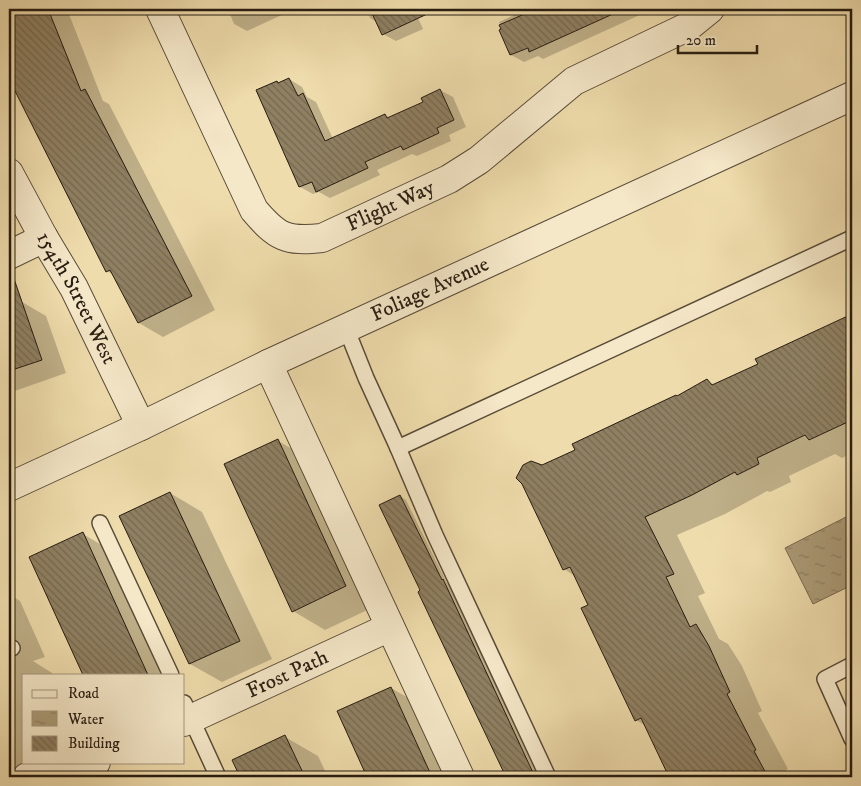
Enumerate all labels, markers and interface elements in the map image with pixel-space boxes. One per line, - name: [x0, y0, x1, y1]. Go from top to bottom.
- scale bar: [678, 22, 757, 54]
- text: 20 m: [686, 31, 716, 50]
- street label: Flight Way: [343, 174, 440, 238]
- street label: 154th Street West: [30, 227, 122, 369]
- street label: Foliage Avenue: [367, 251, 493, 328]
- street label: Frost Path: [243, 644, 332, 704]
- legend: [22, 674, 185, 764]
- text: Road: [68, 684, 100, 703]
- text: Water: [67, 710, 104, 729]
- text: Building: [68, 734, 120, 753]

